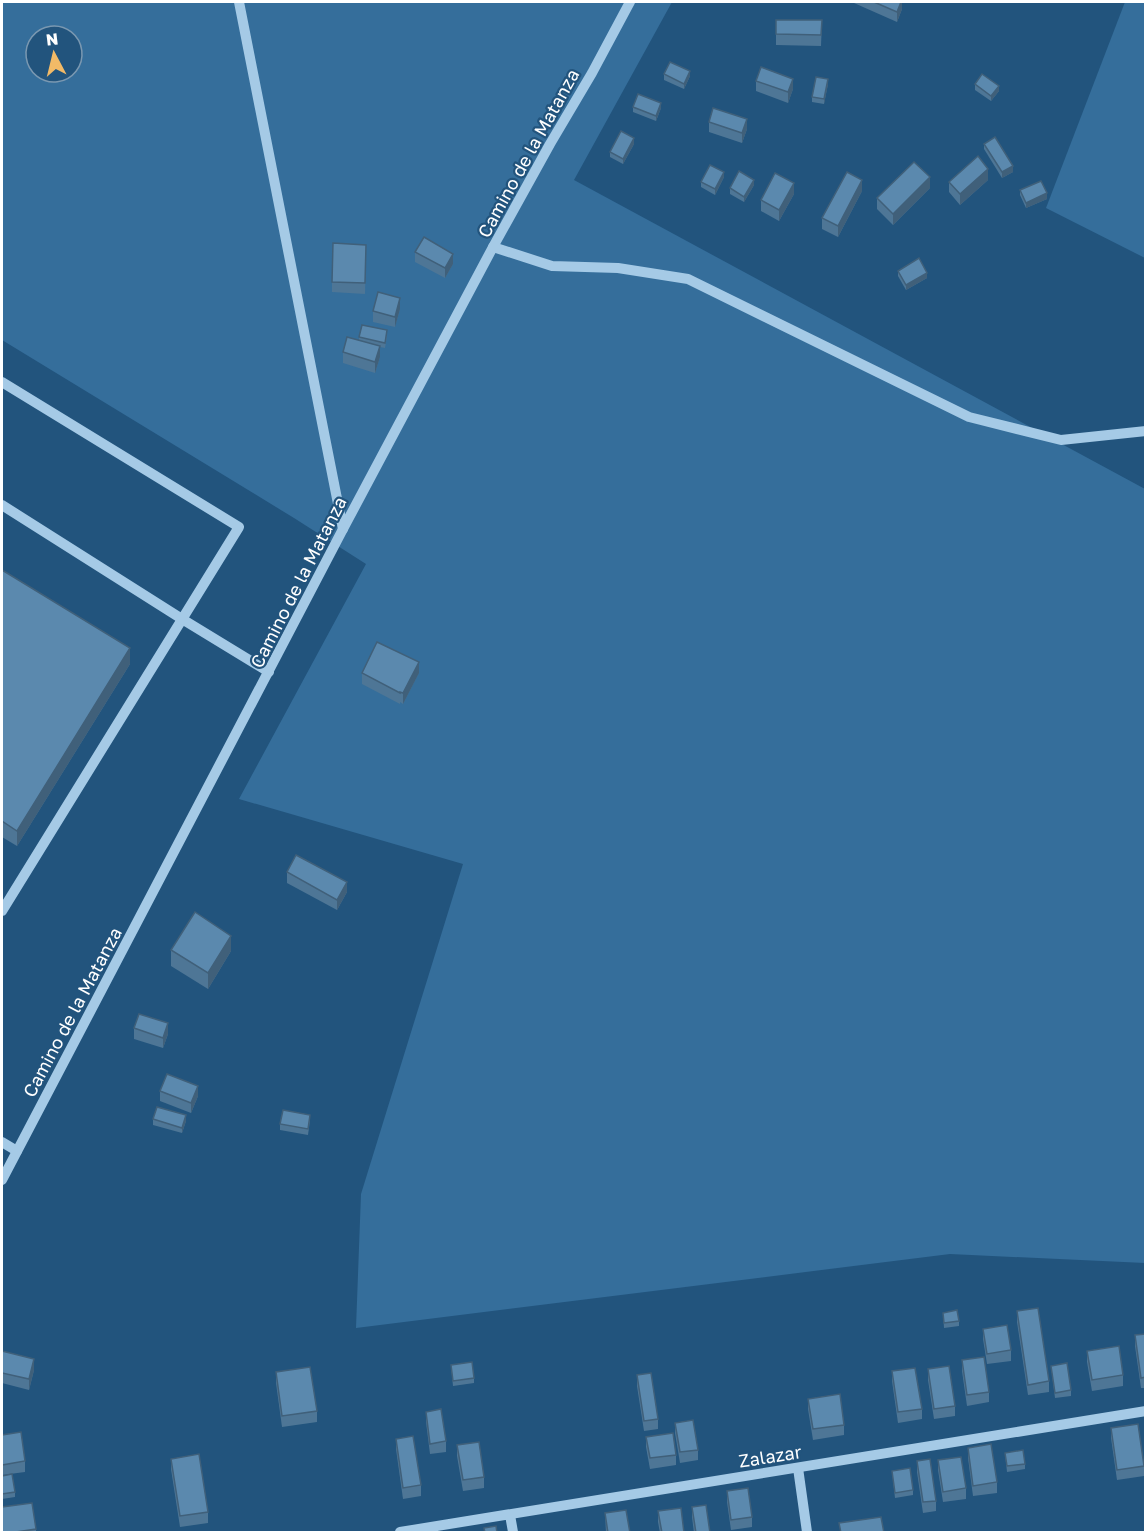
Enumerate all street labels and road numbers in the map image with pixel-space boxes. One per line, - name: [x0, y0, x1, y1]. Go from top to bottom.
- street label: Camino de la Matanza: [473, 65, 583, 241]
- street label: Camino de la Matanza: [245, 493, 351, 671]
- street label: Camino de la Matanza: [18, 923, 126, 1101]
- street label: Zalazar: [737, 1440, 803, 1472]

